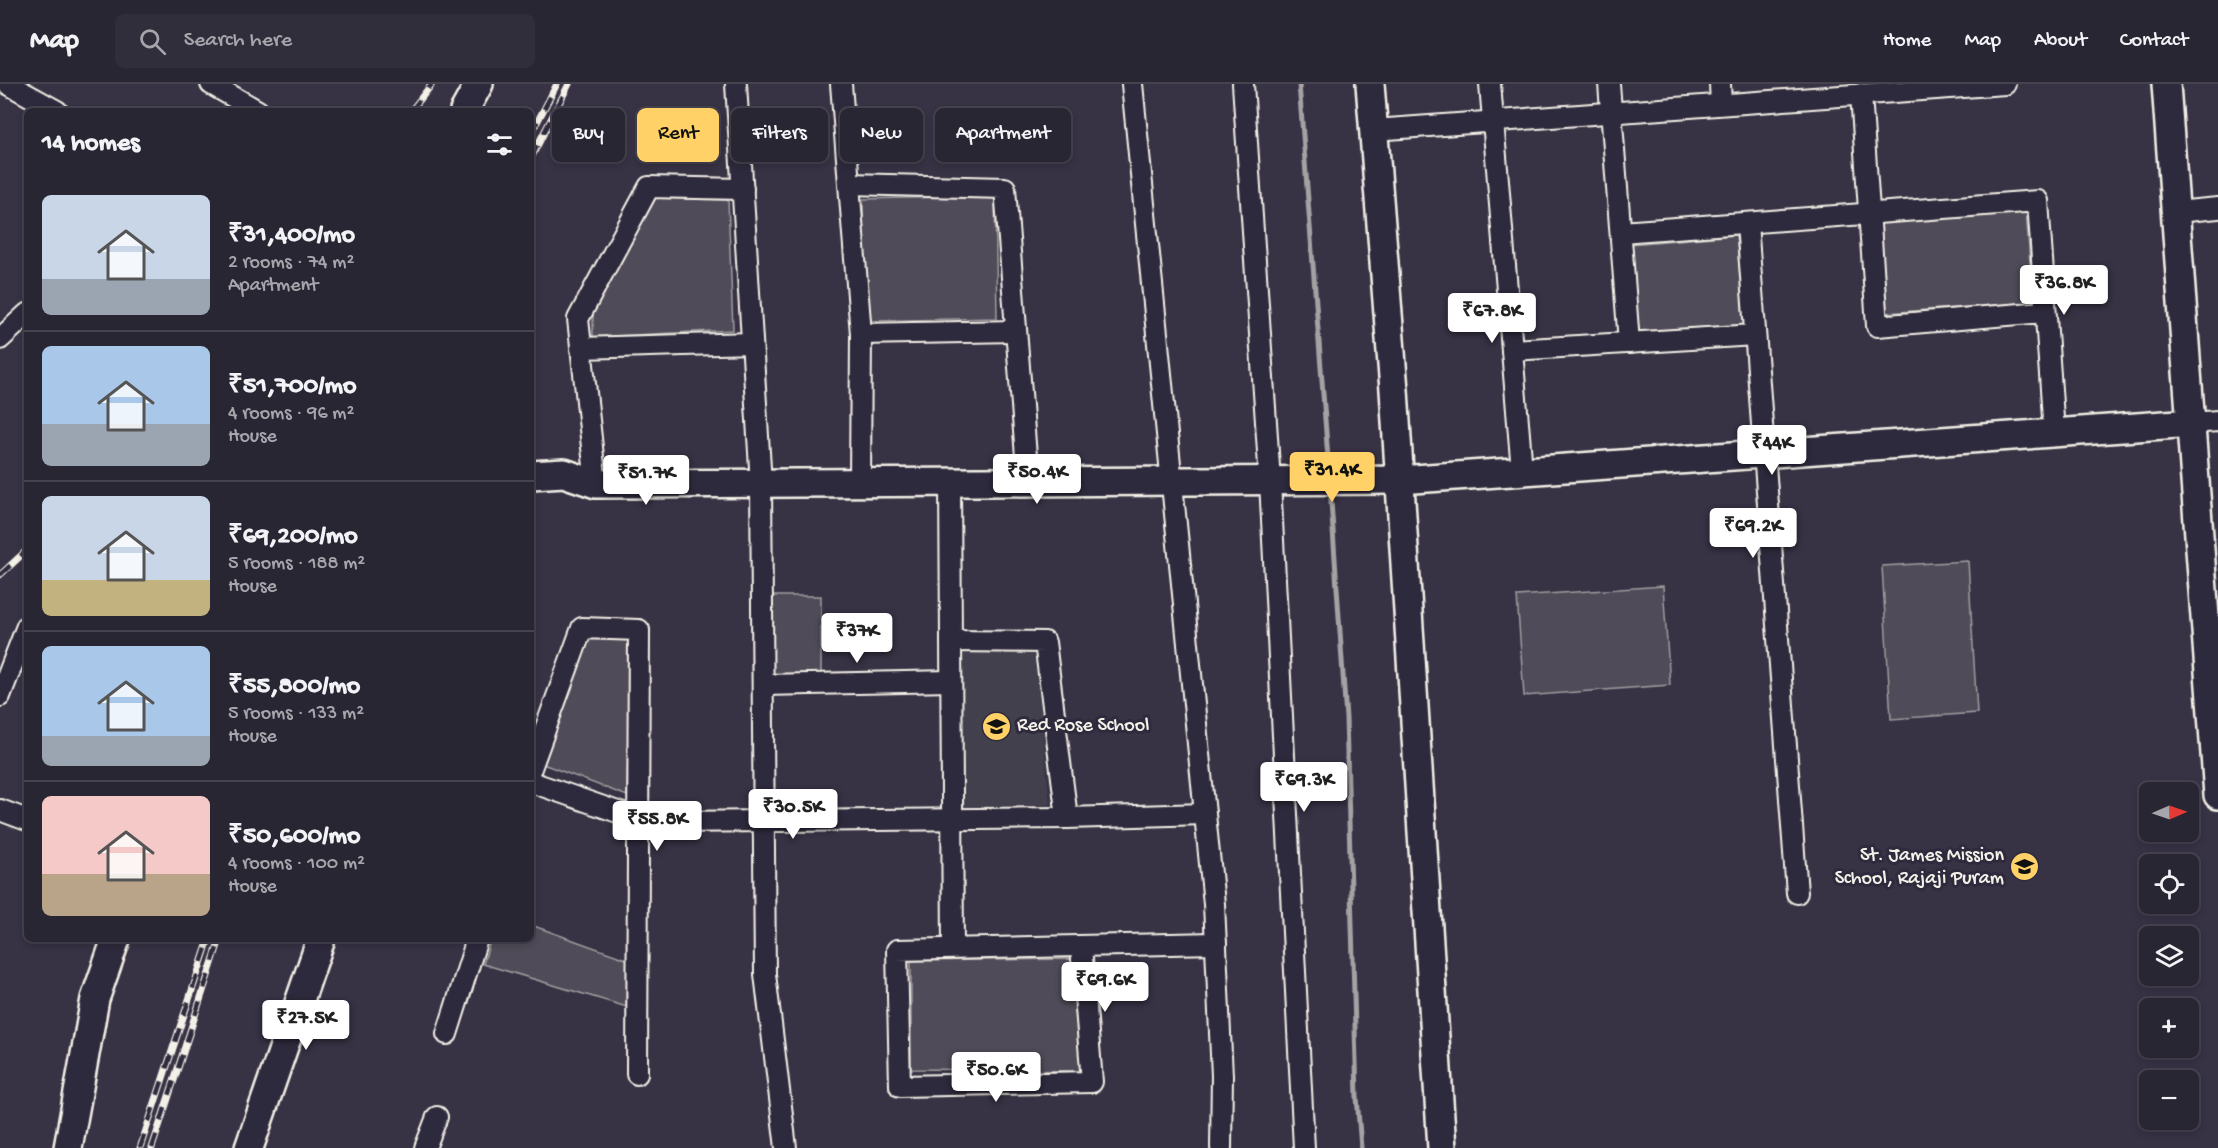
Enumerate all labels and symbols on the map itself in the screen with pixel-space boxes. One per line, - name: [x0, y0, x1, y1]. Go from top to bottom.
- pin: ₹36.8K: [2015, 265, 2113, 316]
- pin: ₹67.8K: [1443, 293, 1541, 344]
- pin: ₹44K: [1736, 425, 1808, 476]
- pin: ₹31.4K: [1283, 452, 1381, 503]
- pin: ₹50.4K: [988, 454, 1086, 505]
- pin: ₹51.7K: [597, 455, 695, 506]
- pin: ₹69.2K: [1704, 508, 1802, 559]
- pin: ₹37K: [821, 613, 893, 664]
- school or university icon: Red Rose School: [980, 710, 1012, 742]
- place label: Red Rose School: [1017, 715, 1150, 738]
- pin: ₹69.3K: [1255, 762, 1353, 813]
- north arrow: [2139, 782, 2199, 842]
- pin: ₹30.5K: [744, 789, 842, 840]
- pin: ₹55.8K: [608, 801, 706, 852]
- place label: St. James Mission School, Rajaji Puram: [1835, 845, 2004, 891]
- school or university icon: St. James Mission School, Rajaji Puram: [2009, 851, 2041, 883]
- pin: ₹69.6K: [1056, 962, 1154, 1013]
- pin: ₹27.5K: [257, 1000, 355, 1051]
- pin: ₹50.6K: [947, 1052, 1045, 1103]

